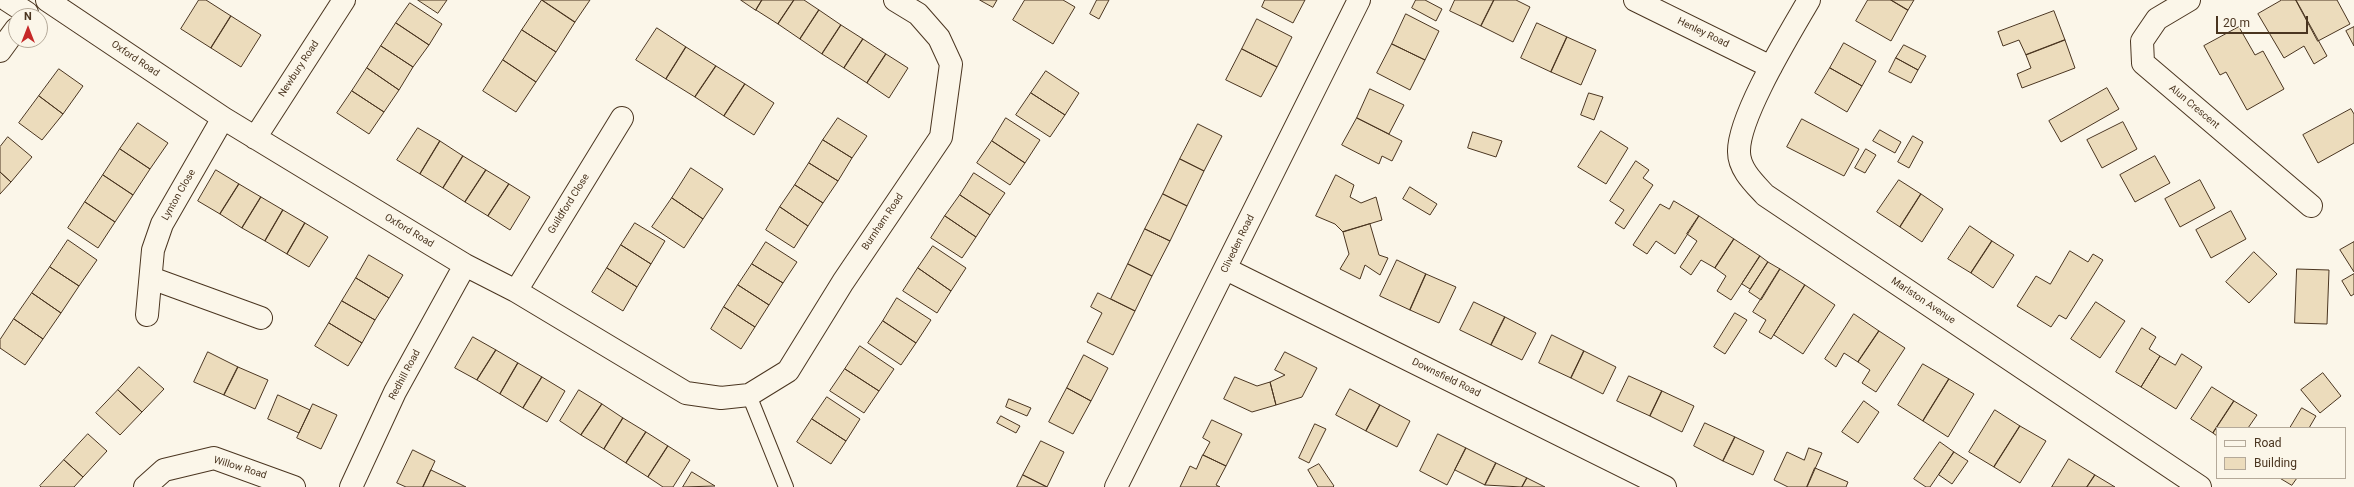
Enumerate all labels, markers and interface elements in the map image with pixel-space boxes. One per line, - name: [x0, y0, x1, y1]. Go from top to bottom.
- north arrow: [8, 8, 48, 48]
- scale bar: [2218, 8, 2310, 34]
- text: N: [24, 10, 32, 23]
- street label: Henley Road: [1675, 15, 1731, 51]
- text: 20 m: [2223, 16, 2250, 30]
- street label: Oxford Road: [109, 39, 161, 79]
- street label: Newbury Road: [276, 39, 322, 99]
- street label: Alun Crescent: [2166, 82, 2222, 132]
- street label: Lynton Close: [160, 167, 198, 223]
- street label: Guildford Close: [546, 172, 592, 236]
- street label: Burnham Road: [860, 191, 906, 253]
- street label: Oxford Road: [382, 212, 436, 250]
- street label: Cliveden Road: [1219, 213, 1257, 275]
- street label: Marlston Avenue: [1889, 275, 1957, 327]
- street label: Redhill Road: [387, 348, 423, 402]
- street label: Downsfield Road: [1410, 356, 1482, 400]
- legend: [2216, 427, 2346, 479]
- text: Road: [2254, 436, 2282, 450]
- street label: Willow Road: [212, 454, 268, 482]
- text: Building: [2254, 456, 2297, 470]

